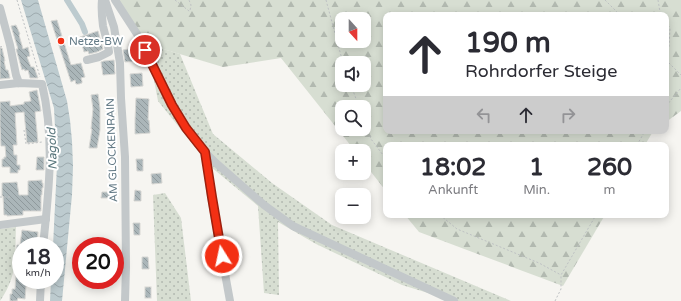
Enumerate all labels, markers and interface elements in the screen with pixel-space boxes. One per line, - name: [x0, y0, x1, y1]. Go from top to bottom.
- north arrow: [335, 12, 371, 48]
- map controls: [335, 12, 371, 224]
- text: 190 m: [465, 26, 551, 60]
- icon: ahead: [399, 28, 451, 80]
- pin: [128, 33, 162, 67]
- place label: Netze-BW: [69, 35, 123, 48]
- marker: Netze-BW: [56, 36, 66, 46]
- icon: arrive: [134, 39, 156, 61]
- button: sound: [335, 56, 371, 92]
- text: Rohrdorfer Steige: [465, 60, 617, 82]
- street label: AM GLOCKENRAIN: [104, 98, 120, 202]
- button: search: [335, 100, 371, 136]
- icon: left: [473, 104, 495, 126]
- icon: ahead: [515, 104, 537, 126]
- icon: right: [557, 104, 579, 126]
- water label: Nagold: [44, 126, 60, 170]
- button: +: [335, 144, 371, 180]
- text: 18:02: [420, 153, 486, 182]
- text: 1: [529, 153, 544, 182]
- text: 260: [587, 153, 632, 182]
- text: Ankunft: [428, 182, 478, 198]
- text: Min.: [523, 182, 550, 198]
- text: m: [604, 182, 616, 198]
- button: −: [335, 188, 371, 224]
- position arrow: [201, 235, 243, 277]
- speed limit sign: 20: [72, 237, 124, 289]
- text: 18: [25, 246, 51, 270]
- text: km/h: [25, 267, 51, 279]

